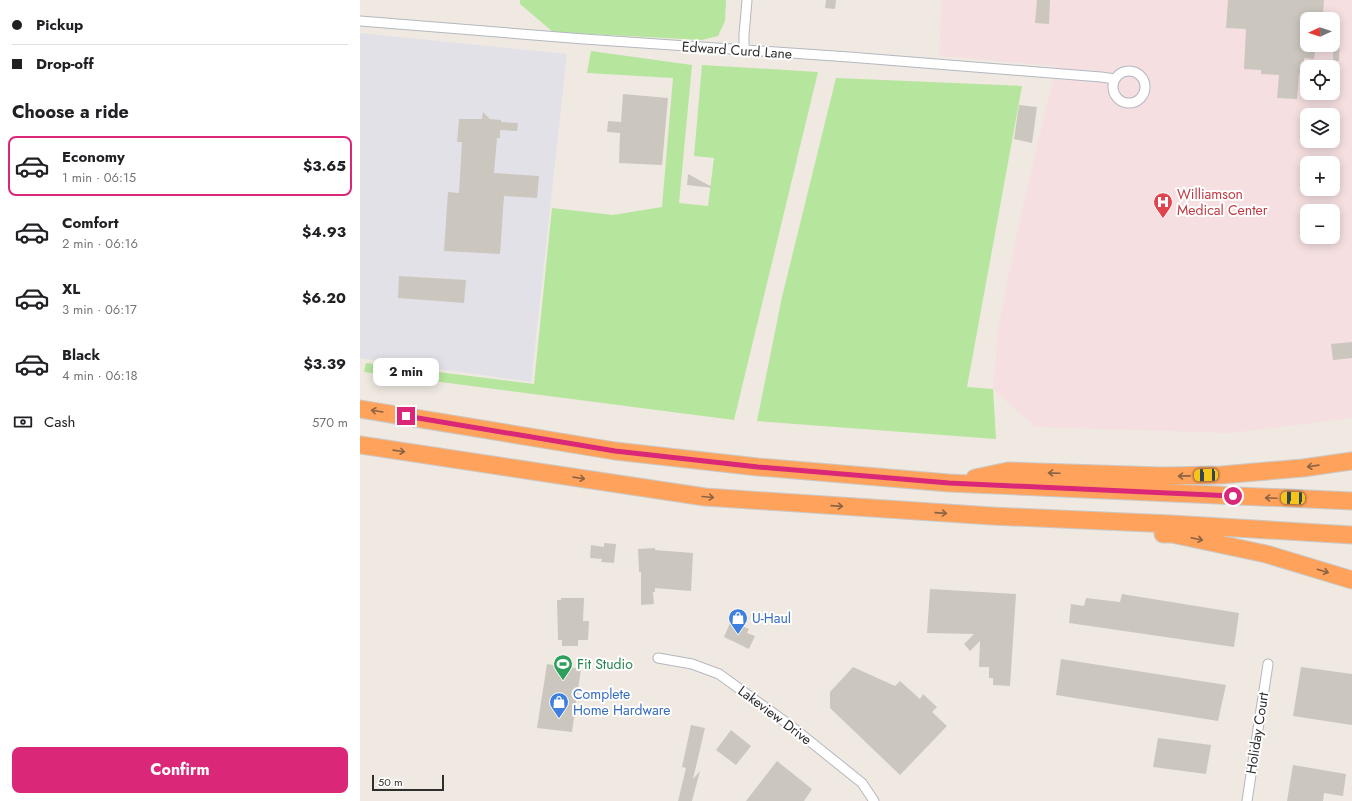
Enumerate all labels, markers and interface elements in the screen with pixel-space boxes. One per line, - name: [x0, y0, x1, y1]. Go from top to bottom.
- north arrow: [1300, 12, 1340, 52]
- map controls: [1300, 12, 1340, 244]
- text: Pickup: [36, 14, 83, 36]
- street label: Edward Curd Lane: [681, 36, 793, 64]
- text: Drop-off: [36, 53, 94, 75]
- button: locate: [1300, 60, 1340, 100]
- text: Choose a ride: [12, 99, 129, 125]
- button: layers: [1300, 108, 1340, 148]
- text: Economy: [62, 146, 125, 168]
- icon: car: [14, 148, 50, 184]
- text: $3.65: [303, 155, 346, 177]
- button: +: [1300, 156, 1340, 196]
- text: 1 min · 06:15: [62, 168, 136, 187]
- place label: Williamson Medical Center: [1177, 184, 1268, 220]
- hospital icon: Williamson Medical Center: [1152, 191, 1174, 219]
- button: −: [1300, 204, 1340, 244]
- text: Comfort: [62, 212, 119, 234]
- icon: car: [14, 214, 50, 250]
- text: $4.93: [302, 221, 346, 243]
- text: 2 min · 06:16: [62, 234, 138, 253]
- text: XL: [62, 278, 80, 300]
- icon: car: [14, 280, 50, 316]
- text: $6.20: [302, 287, 346, 309]
- text: 3 min · 06:17: [62, 300, 137, 319]
- text: Black: [62, 344, 100, 366]
- icon: car: [14, 346, 50, 382]
- text: $3.39: [303, 353, 346, 375]
- callout: 2 min: [373, 358, 439, 386]
- text: 2 min: [389, 362, 423, 381]
- text: 4 min · 06:18: [62, 366, 138, 385]
- one-way arrow: [371, 407, 384, 415]
- route end: [397, 407, 415, 425]
- icon: cash: [12, 411, 34, 433]
- text: Cash: [44, 411, 75, 433]
- text: 570 m: [312, 413, 348, 432]
- one-way arrow: [392, 447, 405, 455]
- one-way arrow: [1307, 462, 1320, 470]
- one-way arrow: [1048, 469, 1061, 477]
- car: [1194, 469, 1218, 481]
- one-way arrow: [1178, 472, 1191, 479]
- one-way arrow: [572, 474, 585, 482]
- route start: [1224, 487, 1242, 505]
- car: [1281, 492, 1305, 504]
- one-way arrow: [701, 493, 714, 500]
- one-way arrow: [1265, 494, 1278, 501]
- one-way arrow: [830, 503, 843, 510]
- one-way arrow: [934, 510, 947, 517]
- one-way arrow: [1191, 536, 1204, 544]
- one-way arrow: [1317, 568, 1330, 575]
- shop icon: U-Haul: [727, 607, 749, 635]
- place label: U-Haul: [752, 608, 791, 628]
- sports icon: Fit Studio: [552, 653, 574, 681]
- place label: Fit Studio: [577, 654, 633, 674]
- street label: Lakeview Drive: [734, 681, 816, 749]
- place label: Complete Home Hardware: [573, 684, 671, 720]
- street label: Holiday Court: [1241, 690, 1273, 775]
- shop icon: Complete Home Hardware: [548, 691, 570, 719]
- button: Confirm: [12, 747, 348, 793]
- scale bar: [372, 773, 444, 792]
- text: 50 m: [378, 774, 403, 790]

